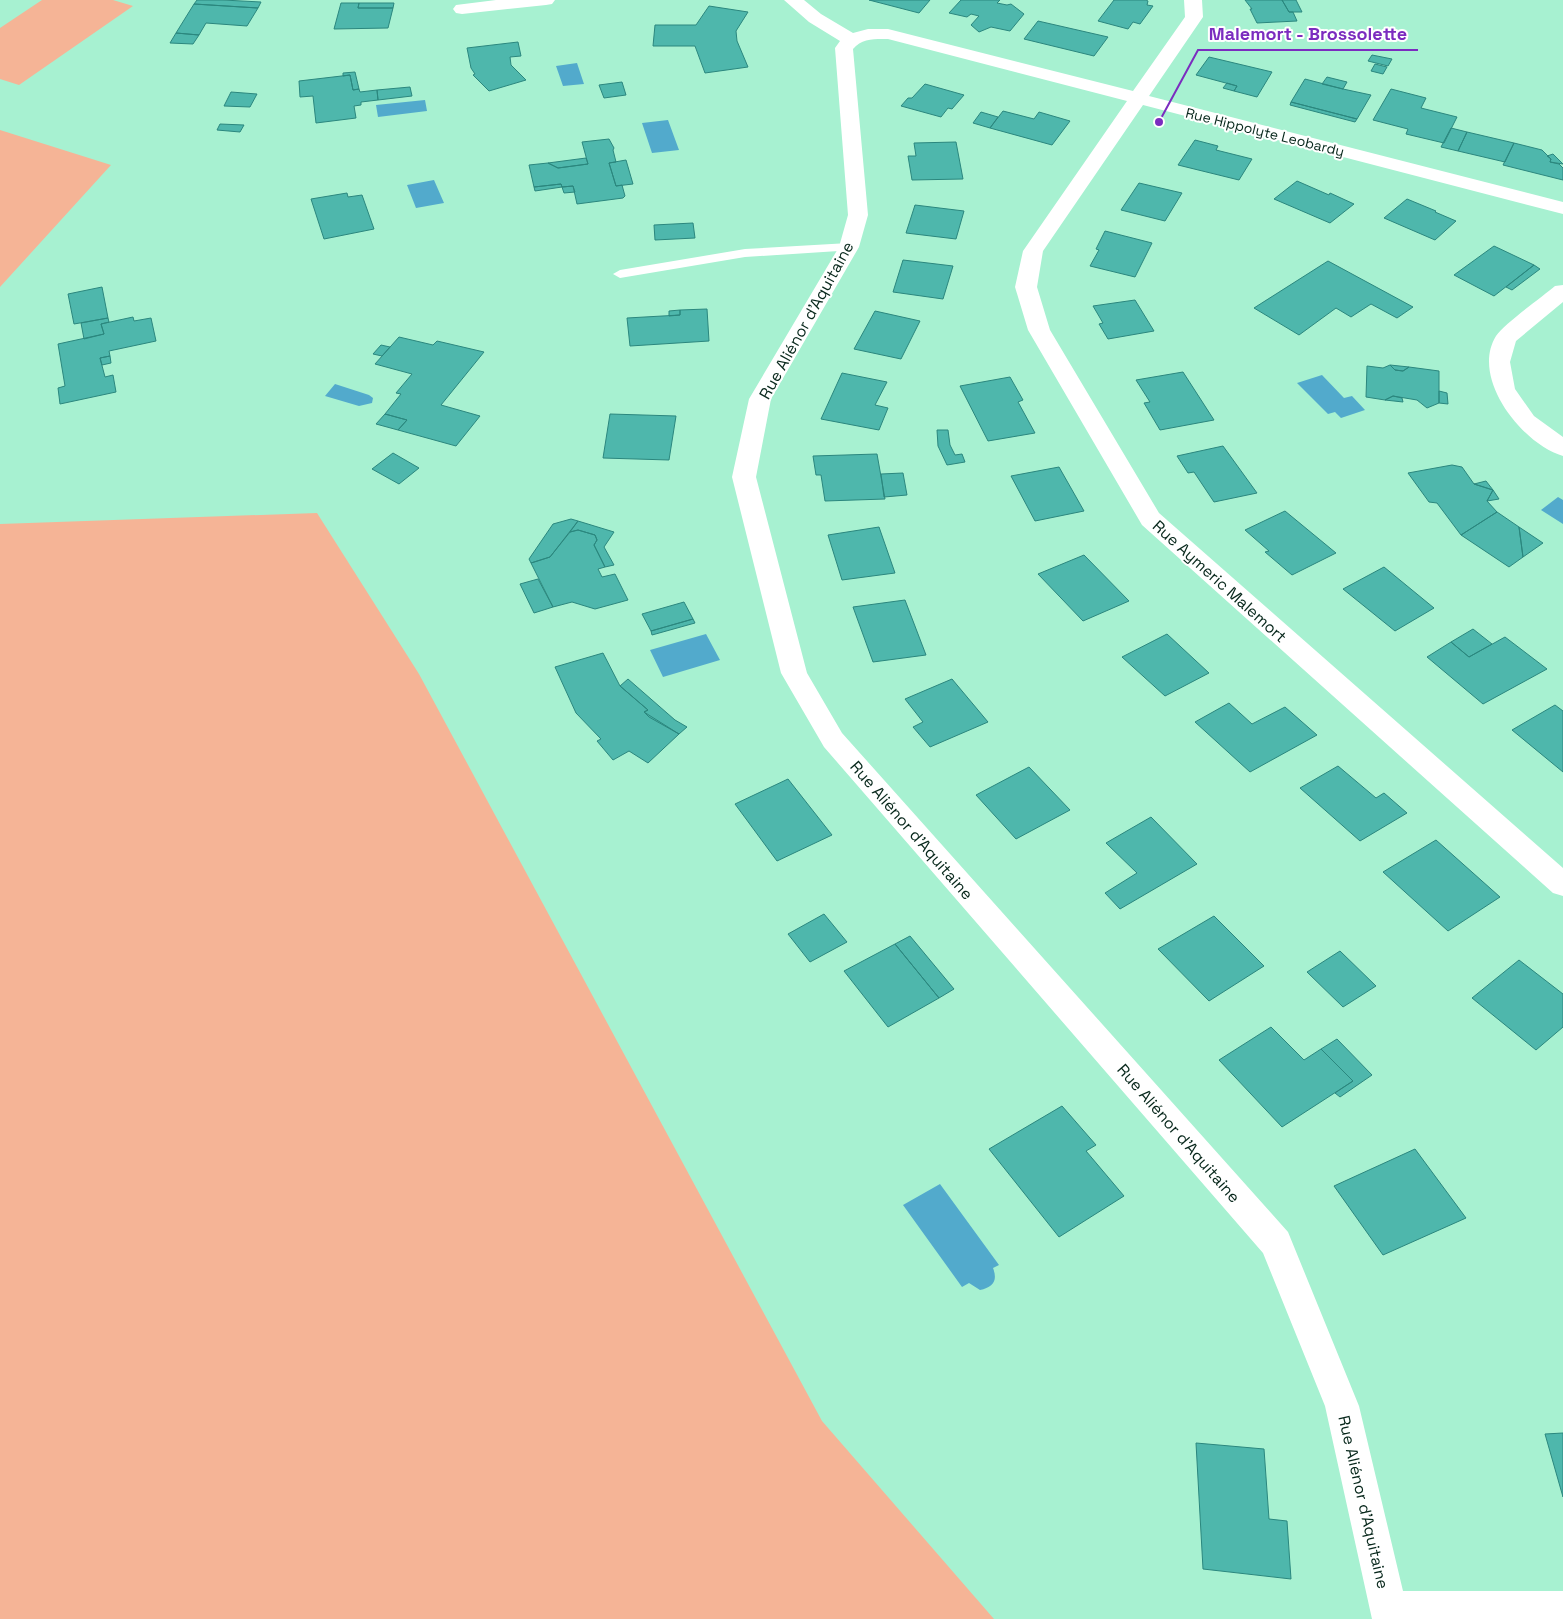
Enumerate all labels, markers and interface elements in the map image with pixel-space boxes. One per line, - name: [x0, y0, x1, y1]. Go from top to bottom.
- callout: Malemort - Brossolette: [1198, 17, 1418, 50]
- text: Malemort - Brossolette: [1209, 22, 1407, 45]
- street label: Rue Hippolyte Leobardy: [1184, 104, 1346, 160]
- street label: Rue Aliénor d'Aquitaine: [754, 238, 859, 403]
- street label: Rue Aymeric Malemort: [1148, 516, 1291, 647]
- street label: Rue Aliénor d'Aquitaine: [846, 757, 978, 904]
- street label: Rue Aliénor d'Aquitaine: [1113, 1060, 1245, 1207]
- street label: Rue Aliénor d'Aquitaine: [1333, 1413, 1394, 1591]

